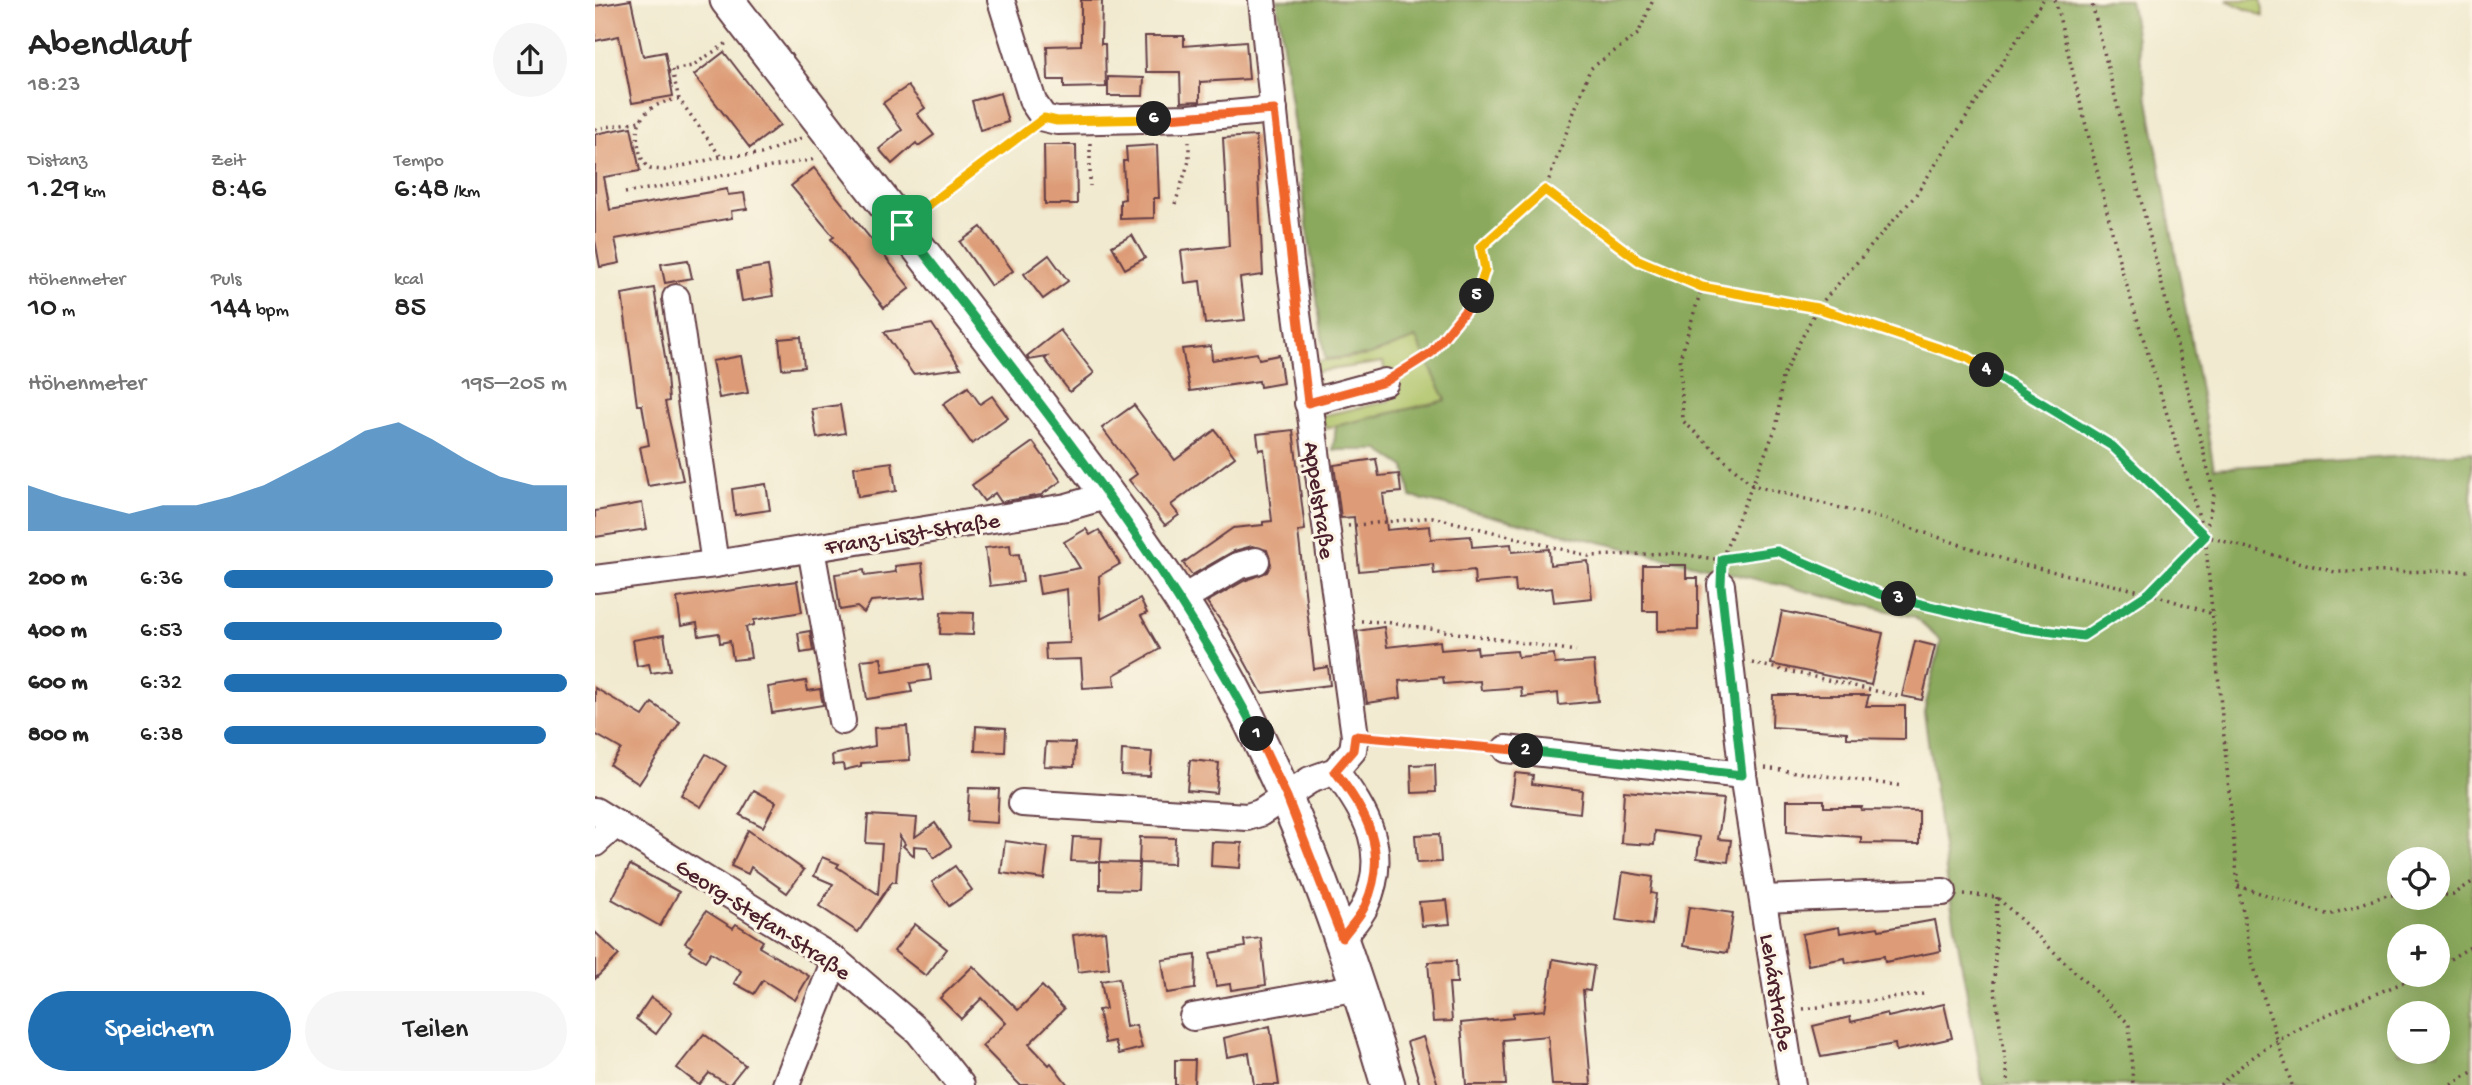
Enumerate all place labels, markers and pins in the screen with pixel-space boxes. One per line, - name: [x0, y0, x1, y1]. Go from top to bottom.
- pin: 6: [1137, 102, 1171, 136]
- pin: [872, 195, 932, 255]
- pin: 5: [1459, 278, 1495, 314]
- pin: 4: [1969, 352, 2005, 388]
- pin: 3: [1881, 582, 1917, 616]
- pin: 1: [1239, 716, 1275, 752]
- pin: 2: [1509, 734, 1543, 768]

